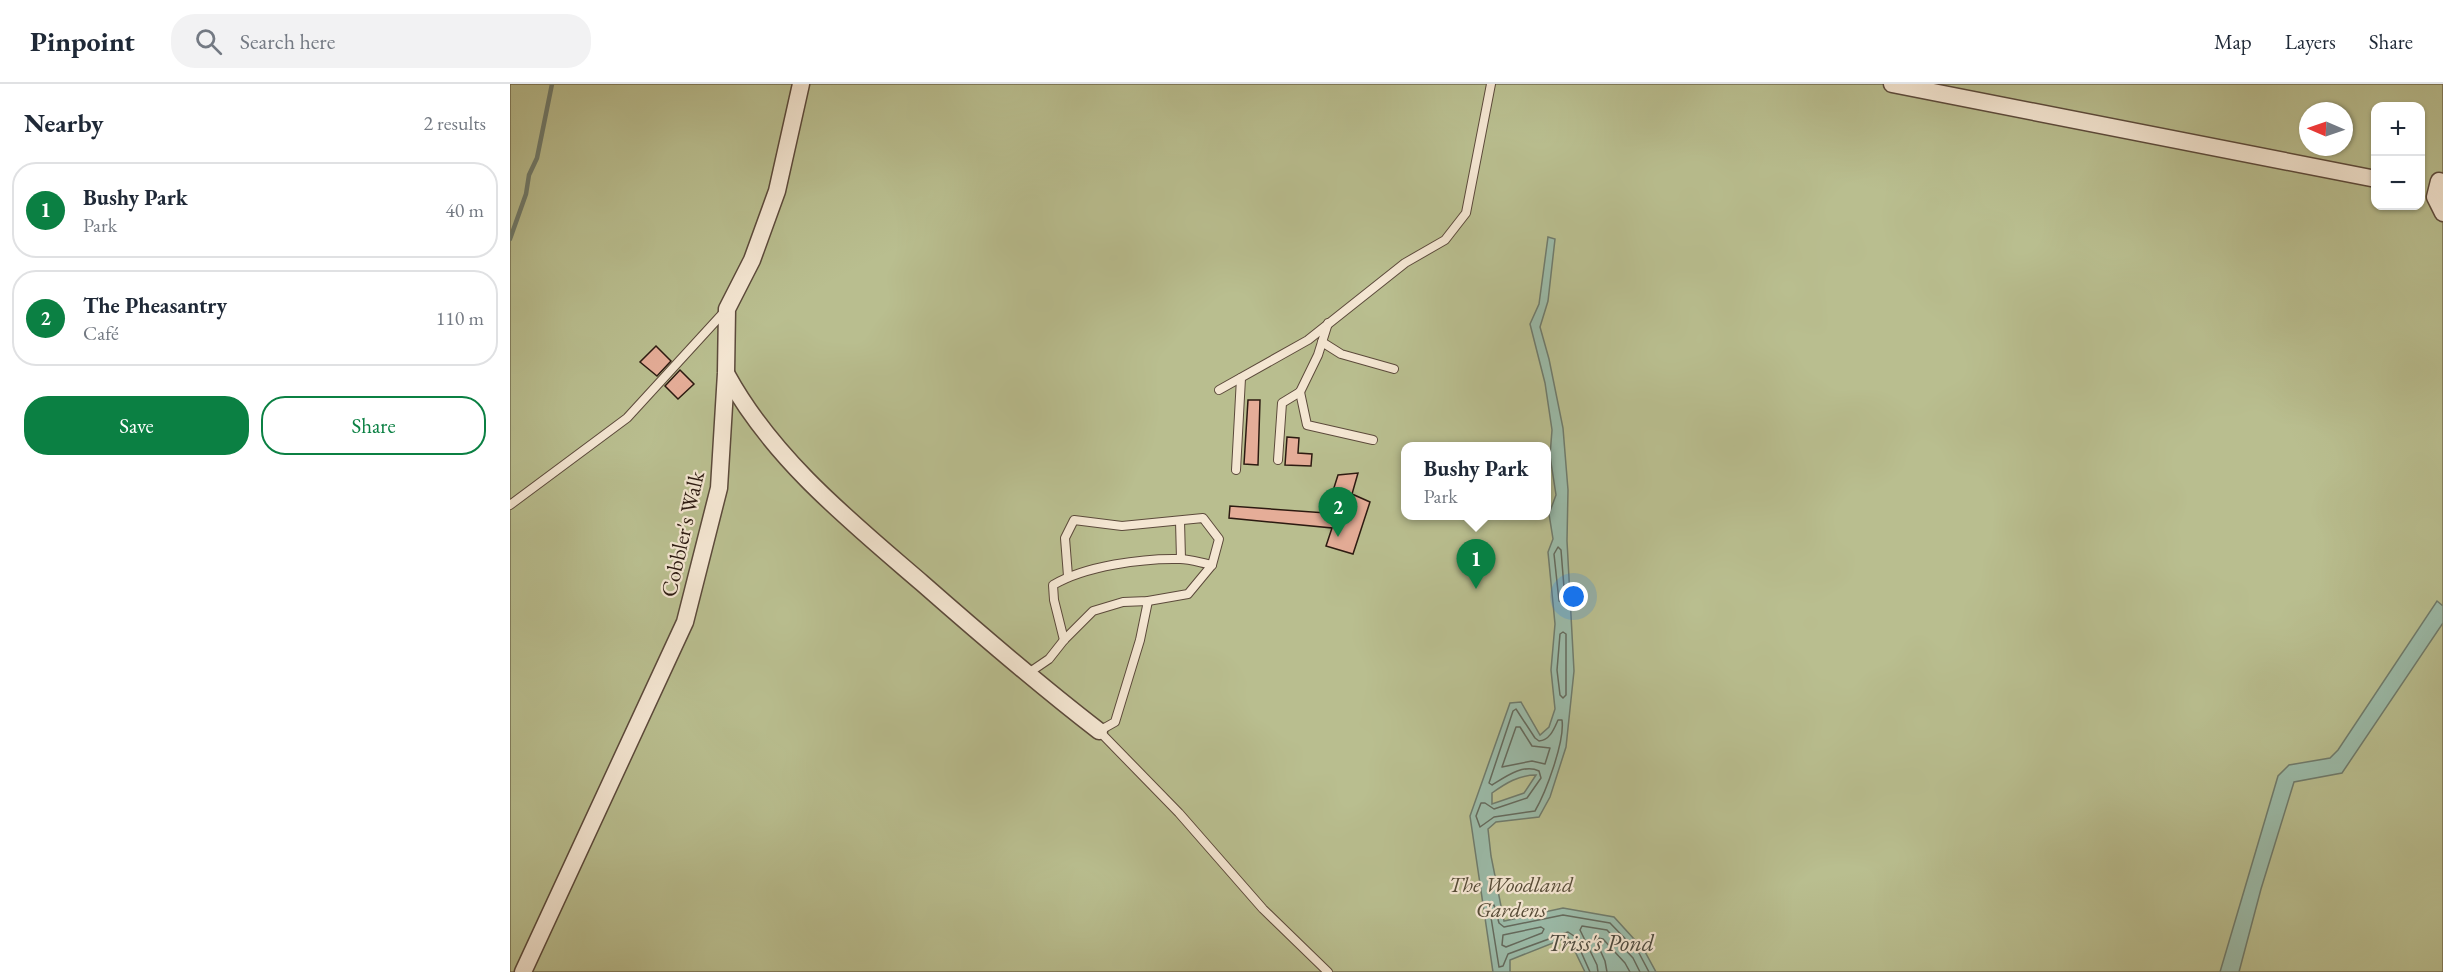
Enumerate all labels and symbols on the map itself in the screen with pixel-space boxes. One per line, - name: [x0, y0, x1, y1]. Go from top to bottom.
- north arrow: [2299, 102, 2353, 156]
- street label: Cobbler's Walk: [654, 468, 711, 600]
- pin: 2: [1318, 488, 1358, 537]
- pin: 1: [1456, 540, 1496, 589]
- your location: [1559, 582, 1588, 611]
- park label: The Woodland Gardens: [1449, 870, 1574, 924]
- water label: Triss's Pond: [1548, 927, 1655, 958]

